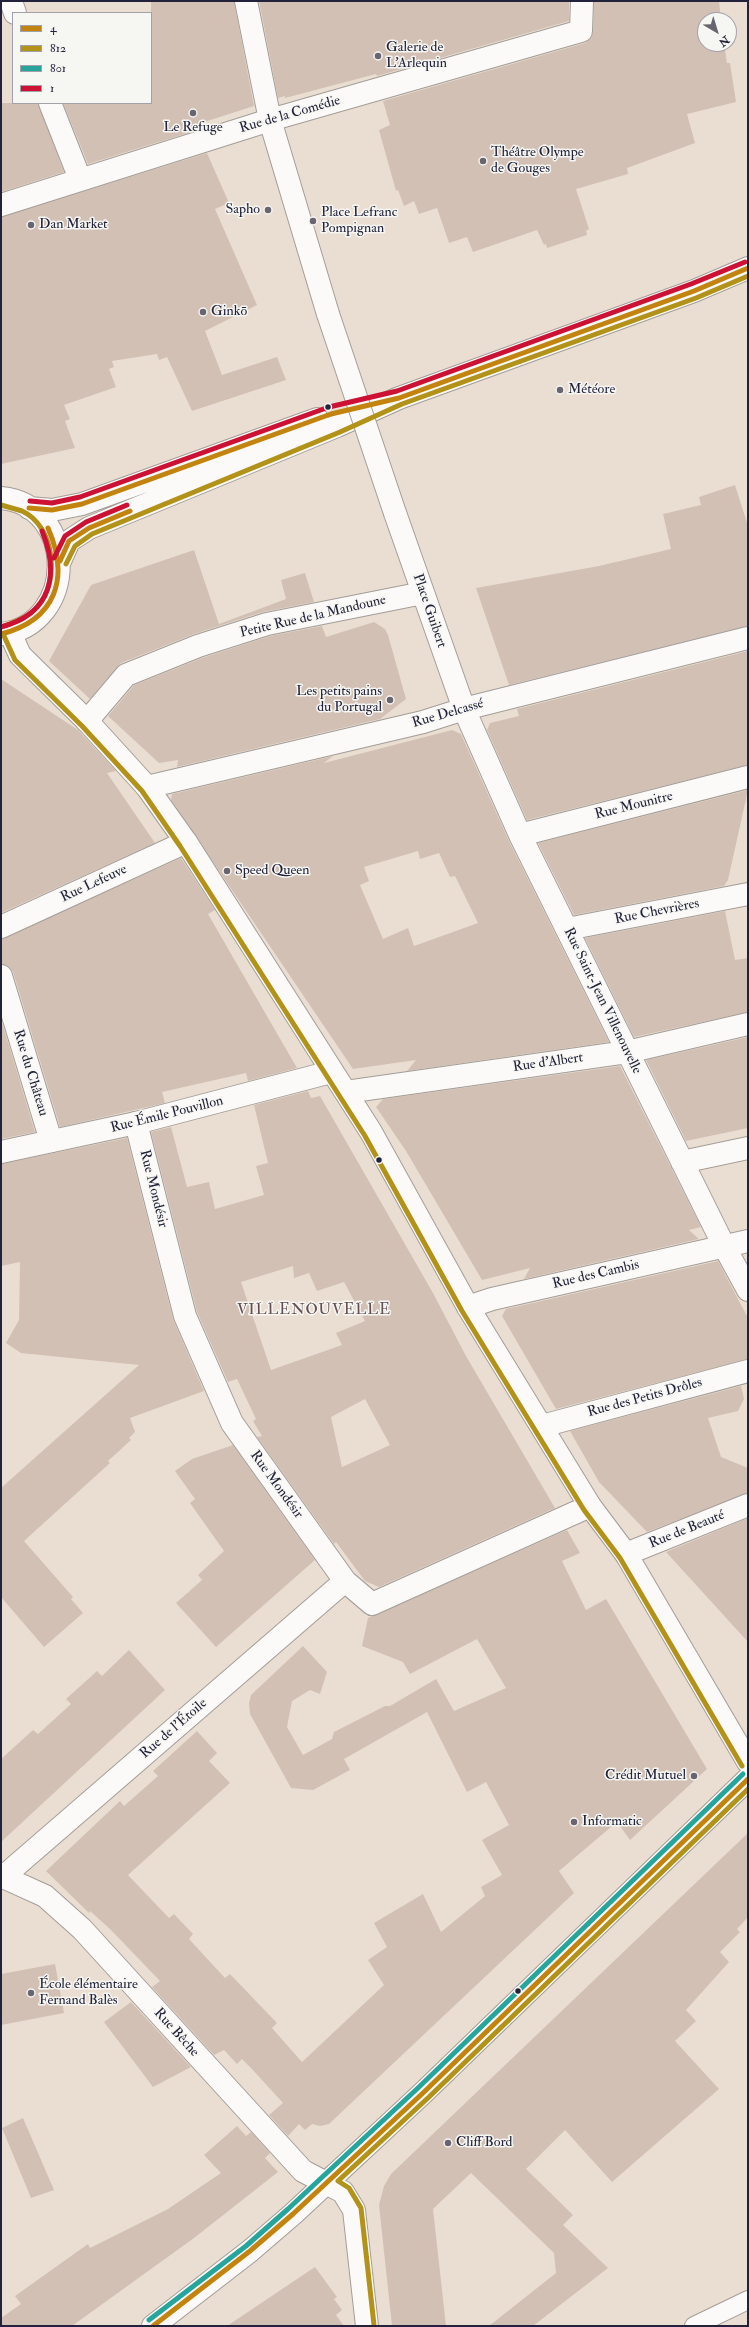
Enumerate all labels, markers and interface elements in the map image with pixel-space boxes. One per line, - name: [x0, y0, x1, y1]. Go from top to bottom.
- legend: [12, 12, 152, 104]
- north arrow: [697, 12, 737, 52]
- text: 4: [50, 21, 56, 36]
- text: N: [716, 33, 732, 49]
- place label: Galerie de L'Arlequin: [386, 40, 447, 72]
- text: 812: [50, 41, 66, 56]
- marker: Galerie de L'Arlequin: [373, 51, 383, 61]
- text: 801: [50, 61, 66, 76]
- text: 1: [50, 81, 54, 96]
- street label: Rue de la Comédie: [238, 93, 342, 137]
- marker: Le Refuge: [188, 108, 198, 118]
- place label: Le Refuge: [163, 120, 223, 136]
- place label: Théâtre Olympe de Gouges: [491, 145, 584, 178]
- marker: Théâtre Olympe de Gouges: [478, 156, 488, 166]
- place label: Sapho: [225, 202, 260, 218]
- marker: Sapho: [263, 205, 273, 215]
- place label: Place Lefranc Pompignan: [321, 205, 397, 238]
- marker: Place Lefranc Pompignan: [308, 216, 318, 226]
- place label: Dan Market: [39, 217, 108, 233]
- marker: Dan Market: [26, 220, 36, 230]
- place label: Ginkō: [211, 304, 247, 320]
- marker: Ginkō: [198, 307, 208, 317]
- place label: Météore: [568, 382, 615, 398]
- marker: Météore: [555, 385, 565, 395]
- unlabelled marker: [323, 402, 333, 412]
- street label: Place Guibert: [409, 572, 449, 650]
- street label: Petite Rue de la Mandoune: [238, 592, 388, 642]
- place label: Les petits pains du Portugal: [296, 684, 382, 716]
- marker: Les petits pains du Portugal: [385, 695, 395, 705]
- street label: Rue Delcassé: [410, 696, 486, 732]
- street label: Rue Mounitre: [593, 788, 675, 824]
- street label: Rue Lefeuve: [58, 861, 130, 907]
- place label: Speed Queen: [235, 863, 309, 879]
- marker: Speed Queen: [222, 866, 232, 876]
- street label: Rue Chevrières: [613, 896, 701, 928]
- street label: Rue Saint-Jean Villenouvelle: [559, 925, 645, 1077]
- street label: Rue du Château: [9, 1028, 51, 1118]
- street label: Rue d'Albert: [512, 1050, 584, 1076]
- street label: Rue Émile Pouvillon: [109, 1093, 225, 1137]
- street label: Rue Mondésir: [135, 1148, 171, 1230]
- unlabelled marker: [374, 1155, 384, 1165]
- street label: Rue des Cambis: [551, 1257, 641, 1293]
- district label: VILLENOUVELLE: [237, 1302, 391, 1320]
- street label: Rue des Petits Drôles: [586, 1375, 704, 1421]
- street label: Rue Mondésir: [246, 1448, 306, 1522]
- street label: Rue de Beauté: [647, 1507, 727, 1553]
- street label: Rue de l'Étoile: [137, 1695, 211, 1763]
- place label: Crédit Mutuel: [605, 1768, 686, 1784]
- marker: Crédit Mutuel: [689, 1771, 699, 1781]
- place label: Informatic: [582, 1814, 642, 1830]
- marker: Informatic: [569, 1817, 579, 1827]
- place label: École élémentaire Fernand Balès: [39, 1977, 138, 2010]
- unlabelled marker: [513, 1986, 523, 1996]
- marker: École élémentaire Fernand Balès: [26, 1988, 36, 1998]
- street label: Rue Bêche: [150, 2005, 202, 2061]
- place label: Cliff Bord: [456, 2135, 512, 2151]
- marker: Cliff Bord: [443, 2138, 453, 2148]

